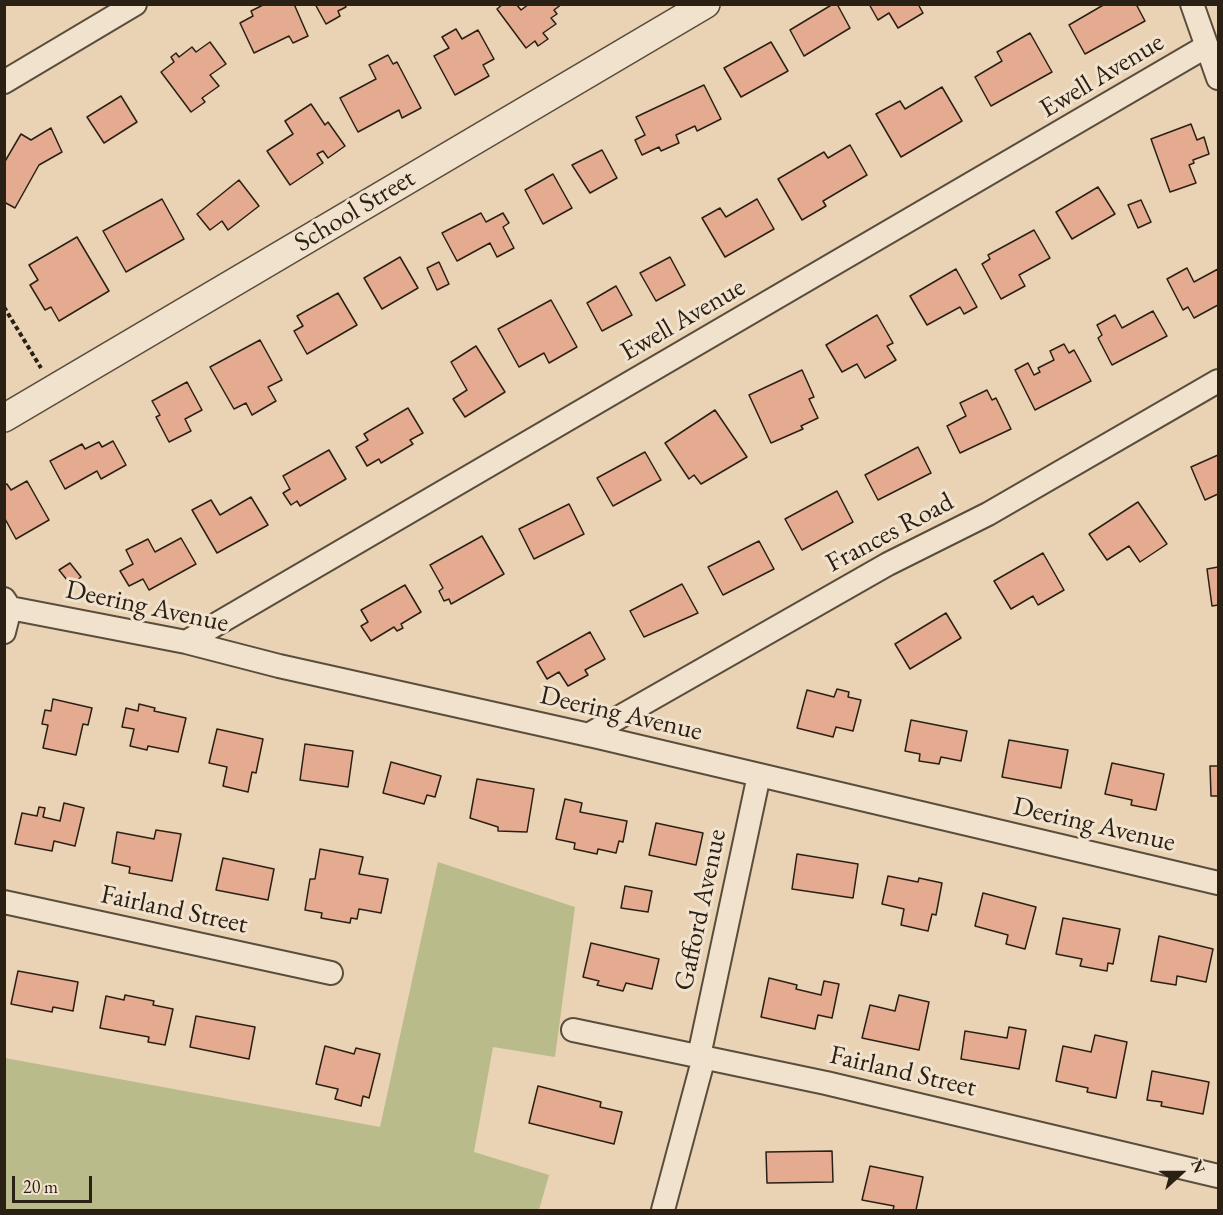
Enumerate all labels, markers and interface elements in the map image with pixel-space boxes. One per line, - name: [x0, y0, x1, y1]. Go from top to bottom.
- street label: Ewell Avenue: [1034, 26, 1170, 126]
- street label: School Street: [289, 162, 421, 260]
- street label: Ewell Avenue: [615, 271, 751, 369]
- street label: Frances Road: [821, 486, 959, 580]
- street label: Deering Avenue: [63, 574, 231, 640]
- street label: Deering Avenue: [537, 680, 705, 748]
- street label: Deering Avenue: [1010, 791, 1178, 859]
- street label: Gafford Avenue: [668, 826, 734, 994]
- street label: Fairland Street: [98, 879, 250, 941]
- street label: Fairland Street: [827, 1039, 979, 1105]
- north arrow: [1151, 1143, 1211, 1203]
- text: N: [1186, 1157, 1210, 1176]
- scale bar: [15, 1164, 94, 1202]
- text: 20 m: [23, 1175, 58, 1198]

